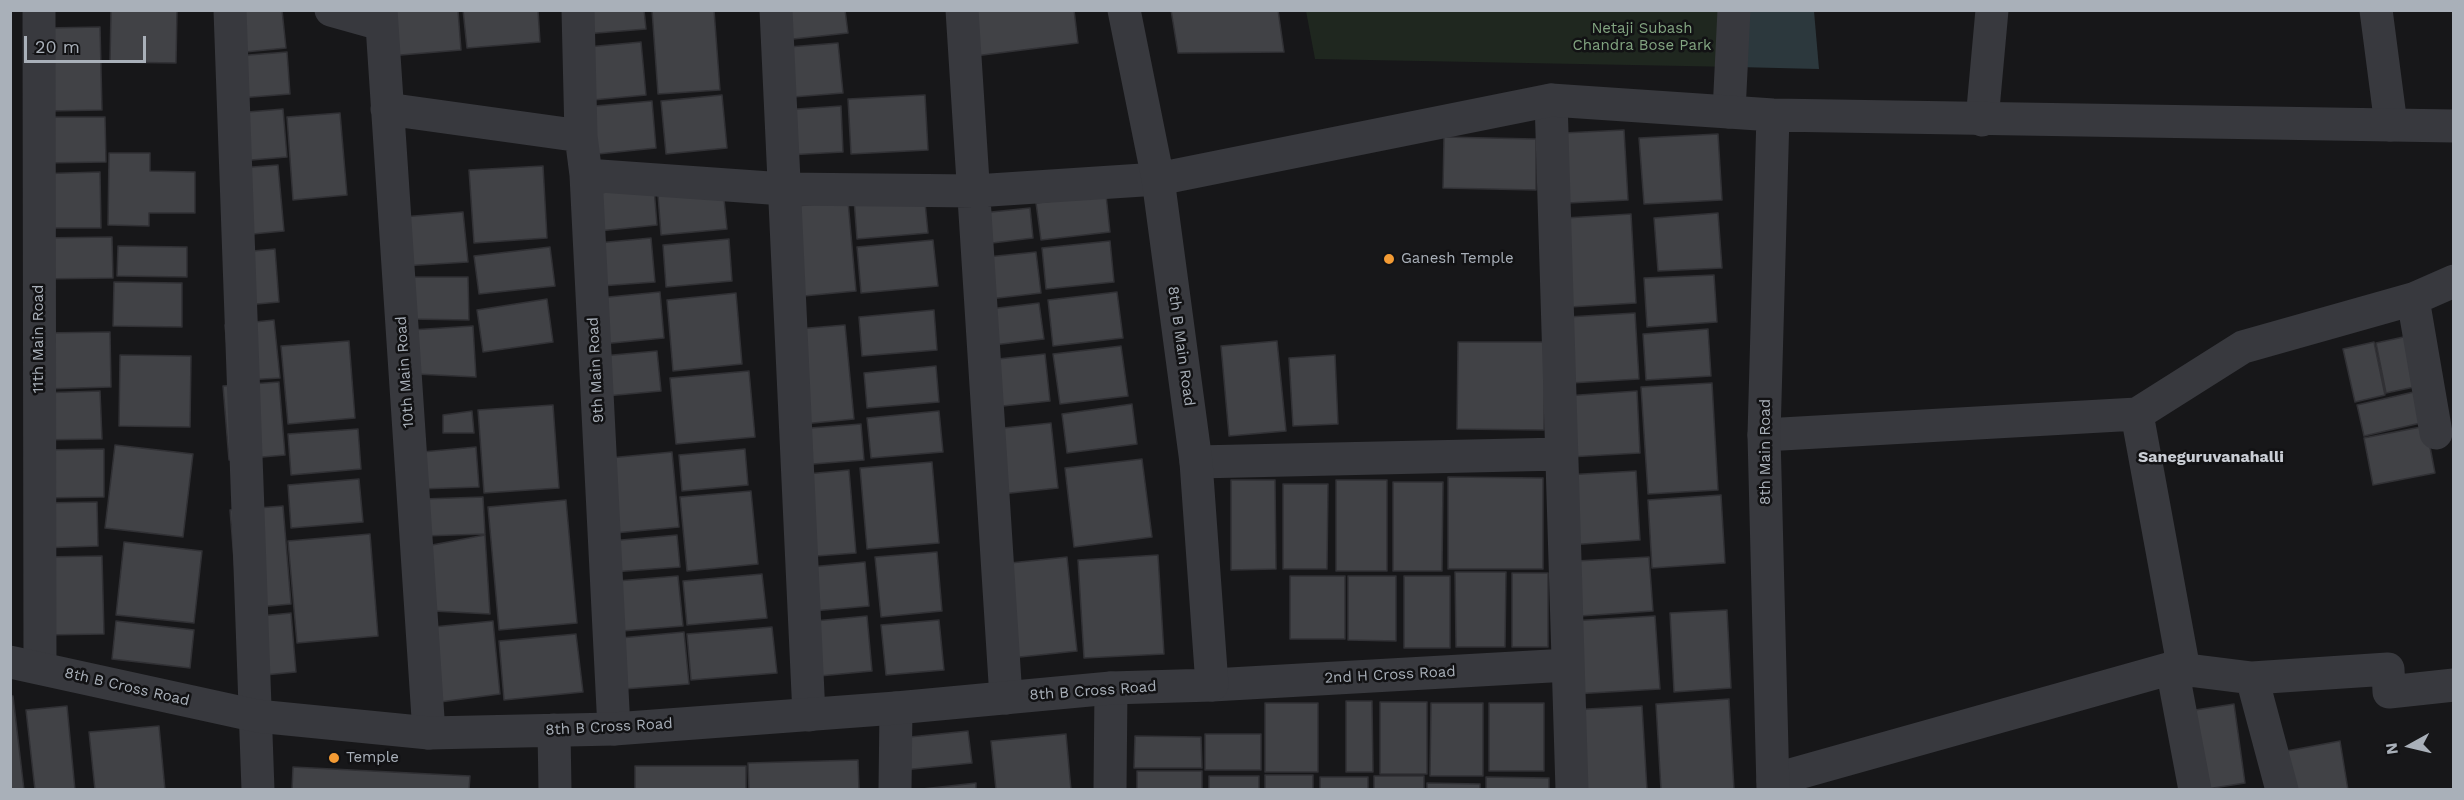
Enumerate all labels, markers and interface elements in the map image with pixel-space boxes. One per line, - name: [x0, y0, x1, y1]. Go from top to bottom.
- park label: Netaji Subash Chandra Bose Park: [1572, 20, 1712, 55]
- scale bar: [27, 24, 148, 62]
- text: 20 m: [35, 36, 80, 57]
- place label: Ganesh Temple: [1401, 250, 1514, 268]
- marker: Ganesh Temple: [1382, 252, 1396, 266]
- street label: 11th Main Road: [30, 285, 48, 393]
- street label: 8th B Main Road: [1164, 285, 1198, 407]
- street label: 10th Main Road: [392, 315, 418, 429]
- street label: 9th Main Road: [584, 317, 608, 423]
- street label: 8th Main Road: [1757, 399, 1775, 505]
- district label: Saneguruvanahalli: [2138, 447, 2284, 467]
- street label: 2nd H Cross Road: [1324, 663, 1456, 687]
- street label: 8th B Cross Road: [63, 664, 191, 710]
- street label: 8th B Cross Road: [1029, 678, 1157, 704]
- street label: 8th B Cross Road: [545, 715, 673, 739]
- north arrow: [2380, 716, 2440, 776]
- text: N: [2381, 741, 2402, 756]
- place label: Temple: [346, 749, 399, 767]
- marker: Temple: [327, 751, 341, 765]

